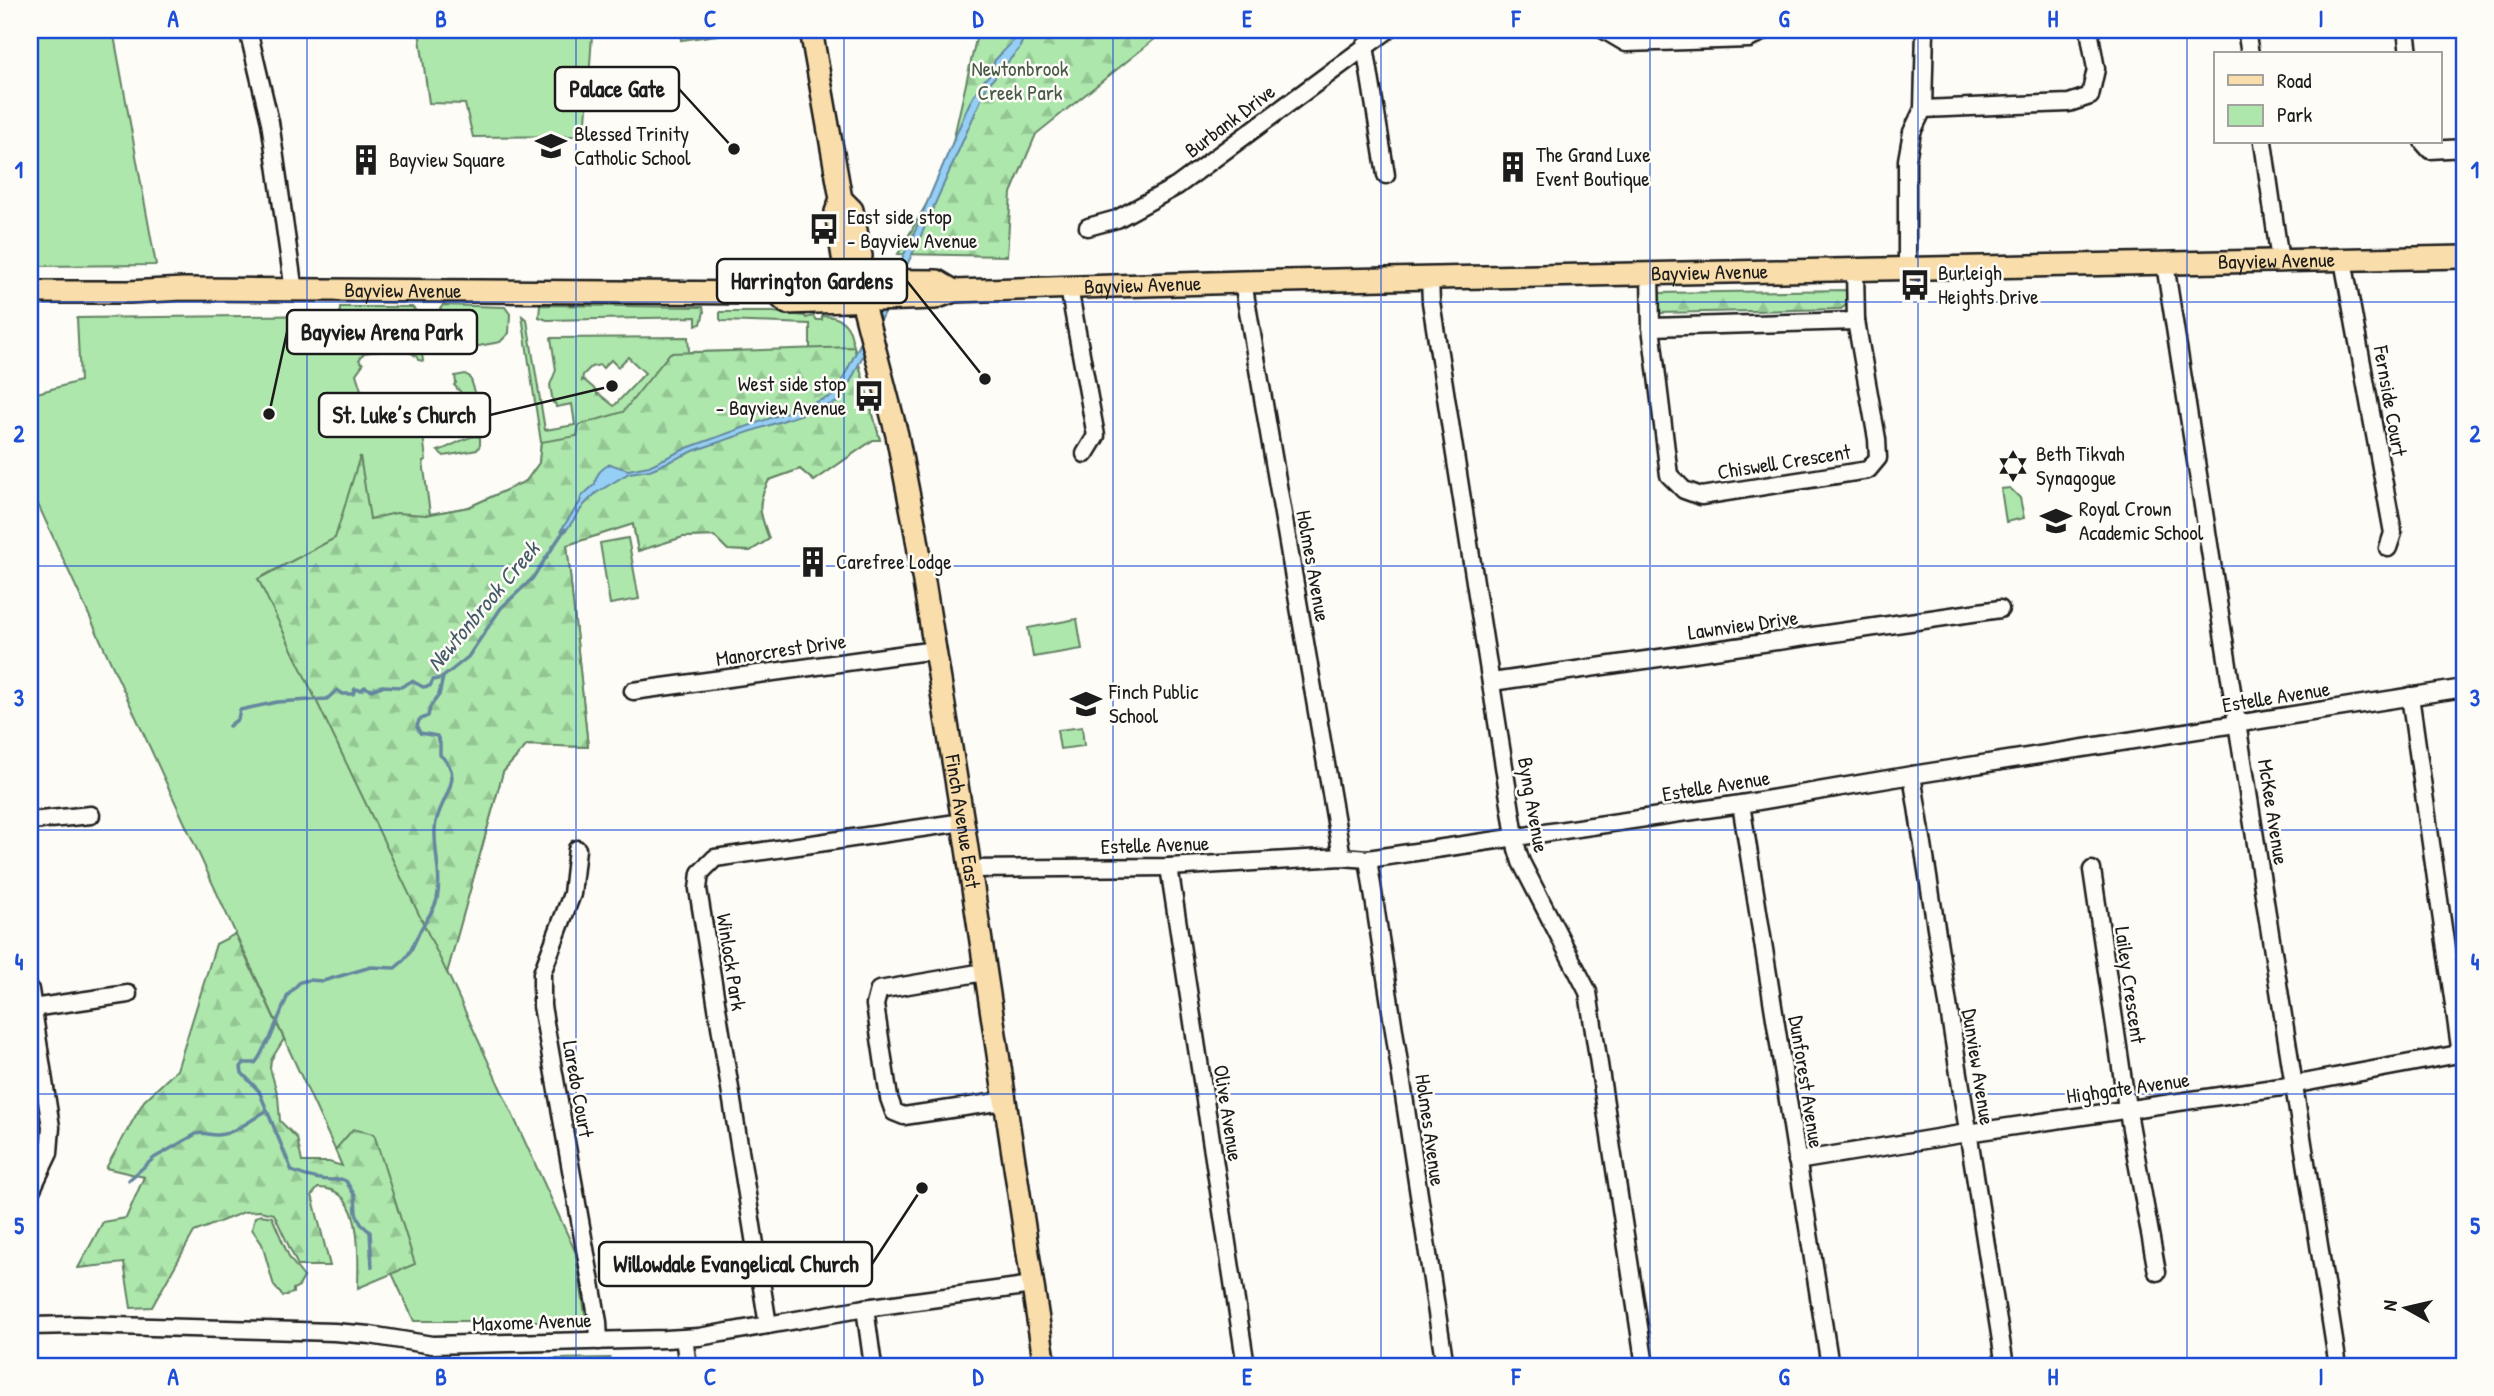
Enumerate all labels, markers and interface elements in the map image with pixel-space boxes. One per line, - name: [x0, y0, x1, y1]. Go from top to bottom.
- text: A: [167, 3, 179, 34]
- text: B: [435, 3, 447, 34]
- text: C: [704, 3, 716, 34]
- text: D: [973, 3, 985, 34]
- text: E: [1242, 3, 1253, 34]
- text: F: [1511, 3, 1522, 34]
- text: G: [1778, 3, 1790, 34]
- text: H: [2048, 3, 2059, 34]
- text: I: [2318, 3, 2324, 34]
- legend: [2214, 52, 2442, 144]
- park label: Newtonbrook Creek Park: [972, 54, 1069, 107]
- text: Road: [2277, 66, 2311, 95]
- callout: Palace Gate: [555, 67, 679, 111]
- text: Palace Gate: [569, 73, 666, 104]
- street label: Burbank Drive: [1178, 77, 1281, 164]
- text: Park: [2277, 100, 2312, 129]
- place label: Blessed Trinity Catholic School: [574, 119, 691, 172]
- school or university icon: Blessed Trinity Catholic School: [534, 129, 568, 163]
- place label: The Grand Luxe Event Boutique: [1536, 140, 1651, 193]
- building icon: Bayview Square: [349, 143, 383, 177]
- place label: Bayview Square: [389, 145, 505, 174]
- building icon: The Grand Luxe Event Boutique: [1496, 150, 1530, 184]
- text: 1: [15, 154, 23, 185]
- text: 1: [2471, 154, 2479, 185]
- place label: East side stop - Bayview Avenue: [847, 202, 977, 255]
- bus stop icon: East side stop - Bayview Avenue: [807, 212, 841, 246]
- street label: Bayview Avenue: [2217, 245, 2335, 276]
- street label: Bayview Avenue: [1651, 256, 1768, 288]
- place label: Burleigh Heights Drive: [1938, 258, 2039, 311]
- callout: Harrington Gardens: [717, 259, 907, 303]
- text: Harrington Gardens: [731, 265, 893, 297]
- street label: Bayview Avenue: [1084, 268, 1202, 301]
- bus stop icon: Burleigh Heights Drive: [1898, 268, 1932, 302]
- street label: Bayview Avenue: [344, 275, 462, 305]
- callout: Bayview Arena Park: [287, 310, 477, 354]
- text: Bayview Arena Park: [301, 316, 464, 348]
- street label: Fernside Court: [2366, 342, 2415, 459]
- place label: West side stop - Bayview Avenue: [716, 369, 846, 422]
- bus stop icon: West side stop - Bayview Avenue: [852, 379, 886, 413]
- callout: St. Luke’s Church: [319, 393, 490, 437]
- text: St. Luke’s Church: [332, 399, 476, 430]
- text: 2: [14, 418, 25, 449]
- text: 2: [2470, 418, 2481, 449]
- street label: Chiswell Crescent: [1715, 437, 1853, 486]
- place label: Beth Tikvah Synagogue: [2036, 439, 2125, 492]
- synagogue icon: Beth Tikvah Synagogue: [1996, 449, 2030, 483]
- place label: Royal Crown Academic School: [2079, 494, 2204, 547]
- school or university icon: Royal Crown Academic School: [2039, 504, 2073, 538]
- street label: Holmes Avenue: [1289, 508, 1338, 624]
- water label: Newtonbrook Creek: [419, 532, 548, 677]
- building icon: Carefree Lodge: [796, 545, 830, 579]
- place label: Carefree Lodge: [836, 547, 952, 576]
- street label: Lawnview Drive: [1686, 602, 1800, 647]
- street label: Manorcrest Drive: [714, 626, 848, 673]
- street label: Estelle Avenue: [2220, 674, 2332, 719]
- place label: Finch Public School: [1108, 677, 1199, 730]
- text: 3: [14, 682, 24, 713]
- text: 3: [2470, 682, 2480, 713]
- school or university icon: Finch Public School: [1069, 687, 1103, 721]
- street label: Finch Avenue East: [938, 751, 988, 891]
- street label: Byng Avenue: [1511, 755, 1556, 855]
- street label: McKee Avenue: [2251, 757, 2296, 867]
- street label: Estelle Avenue: [1660, 763, 1772, 808]
- street label: Estelle Avenue: [1100, 828, 1210, 861]
- street label: Winlock Park: [710, 911, 754, 1013]
- street label: Lailey Crescent: [2108, 925, 2153, 1046]
- text: 4: [15, 946, 24, 977]
- text: 4: [2471, 946, 2480, 977]
- street label: Dunview Avenue: [1955, 1007, 2002, 1127]
- street label: Dunforest Avenue: [1782, 1014, 1831, 1150]
- street label: Laredo Court: [556, 1038, 601, 1140]
- street label: Olive Avenue: [1207, 1063, 1250, 1163]
- street label: Highgate Avenue: [2065, 1065, 2191, 1110]
- street label: Holmes Avenue: [1408, 1072, 1453, 1188]
- text: 5: [14, 1210, 24, 1241]
- text: 5: [2470, 1210, 2480, 1241]
- callout: Willowdale Evangelical Church: [599, 1242, 872, 1286]
- text: Willowdale Evangelical Church: [613, 1248, 859, 1280]
- north arrow: [2372, 1274, 2442, 1344]
- text: N: [2376, 1299, 2403, 1312]
- street label: Maxome Avenue: [472, 1305, 592, 1338]
- text: A: [167, 1361, 179, 1392]
- text: B: [435, 1361, 447, 1392]
- text: C: [704, 1361, 716, 1392]
- text: D: [973, 1361, 985, 1392]
- text: E: [1242, 1361, 1253, 1392]
- text: F: [1511, 1361, 1522, 1392]
- text: G: [1778, 1361, 1790, 1392]
- text: H: [2048, 1361, 2059, 1392]
- text: I: [2318, 1361, 2324, 1392]

